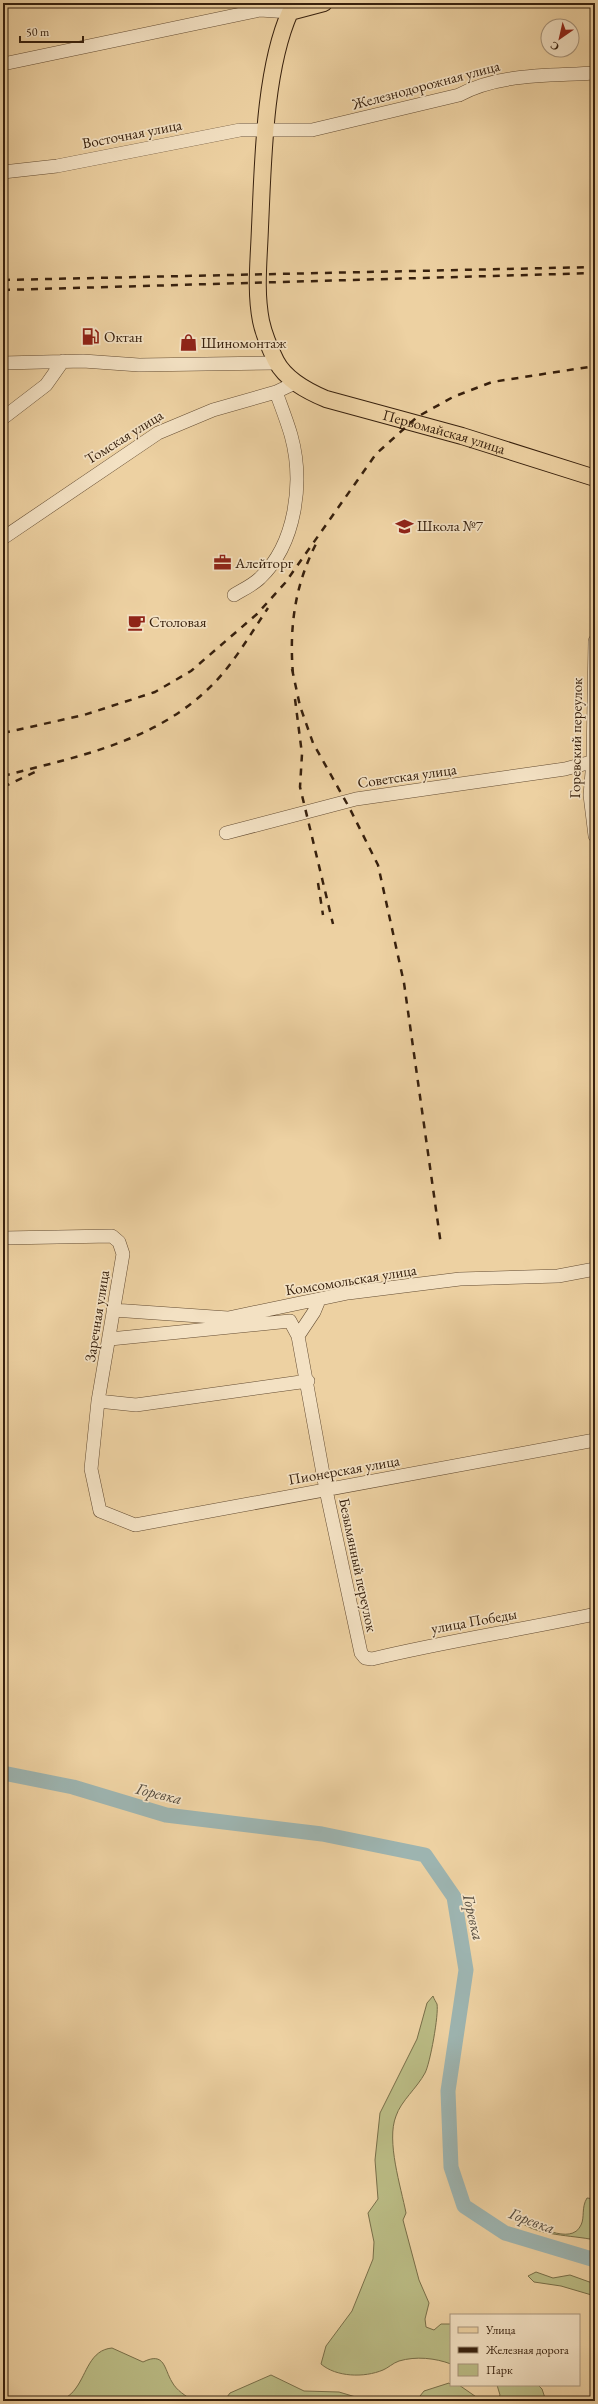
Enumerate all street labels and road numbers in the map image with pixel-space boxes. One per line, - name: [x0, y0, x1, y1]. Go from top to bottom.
- street label: Железнодорожная улица: [349, 56, 502, 114]
- street label: Восточная улица: [80, 115, 183, 152]
- street label: Томская улица: [81, 405, 166, 468]
- street label: Первомайская улица: [381, 405, 508, 458]
- street label: Горевский переулок: [565, 677, 586, 799]
- street label: Советская улица: [356, 759, 458, 792]
- street label: Комсомольская улица: [284, 1260, 418, 1299]
- street label: Заречная улица: [80, 1269, 113, 1363]
- street label: Пионерская улица: [287, 1450, 401, 1489]
- street label: Безымянный переулок: [335, 1496, 382, 1634]
- street label: улица Победы: [430, 1604, 518, 1637]

